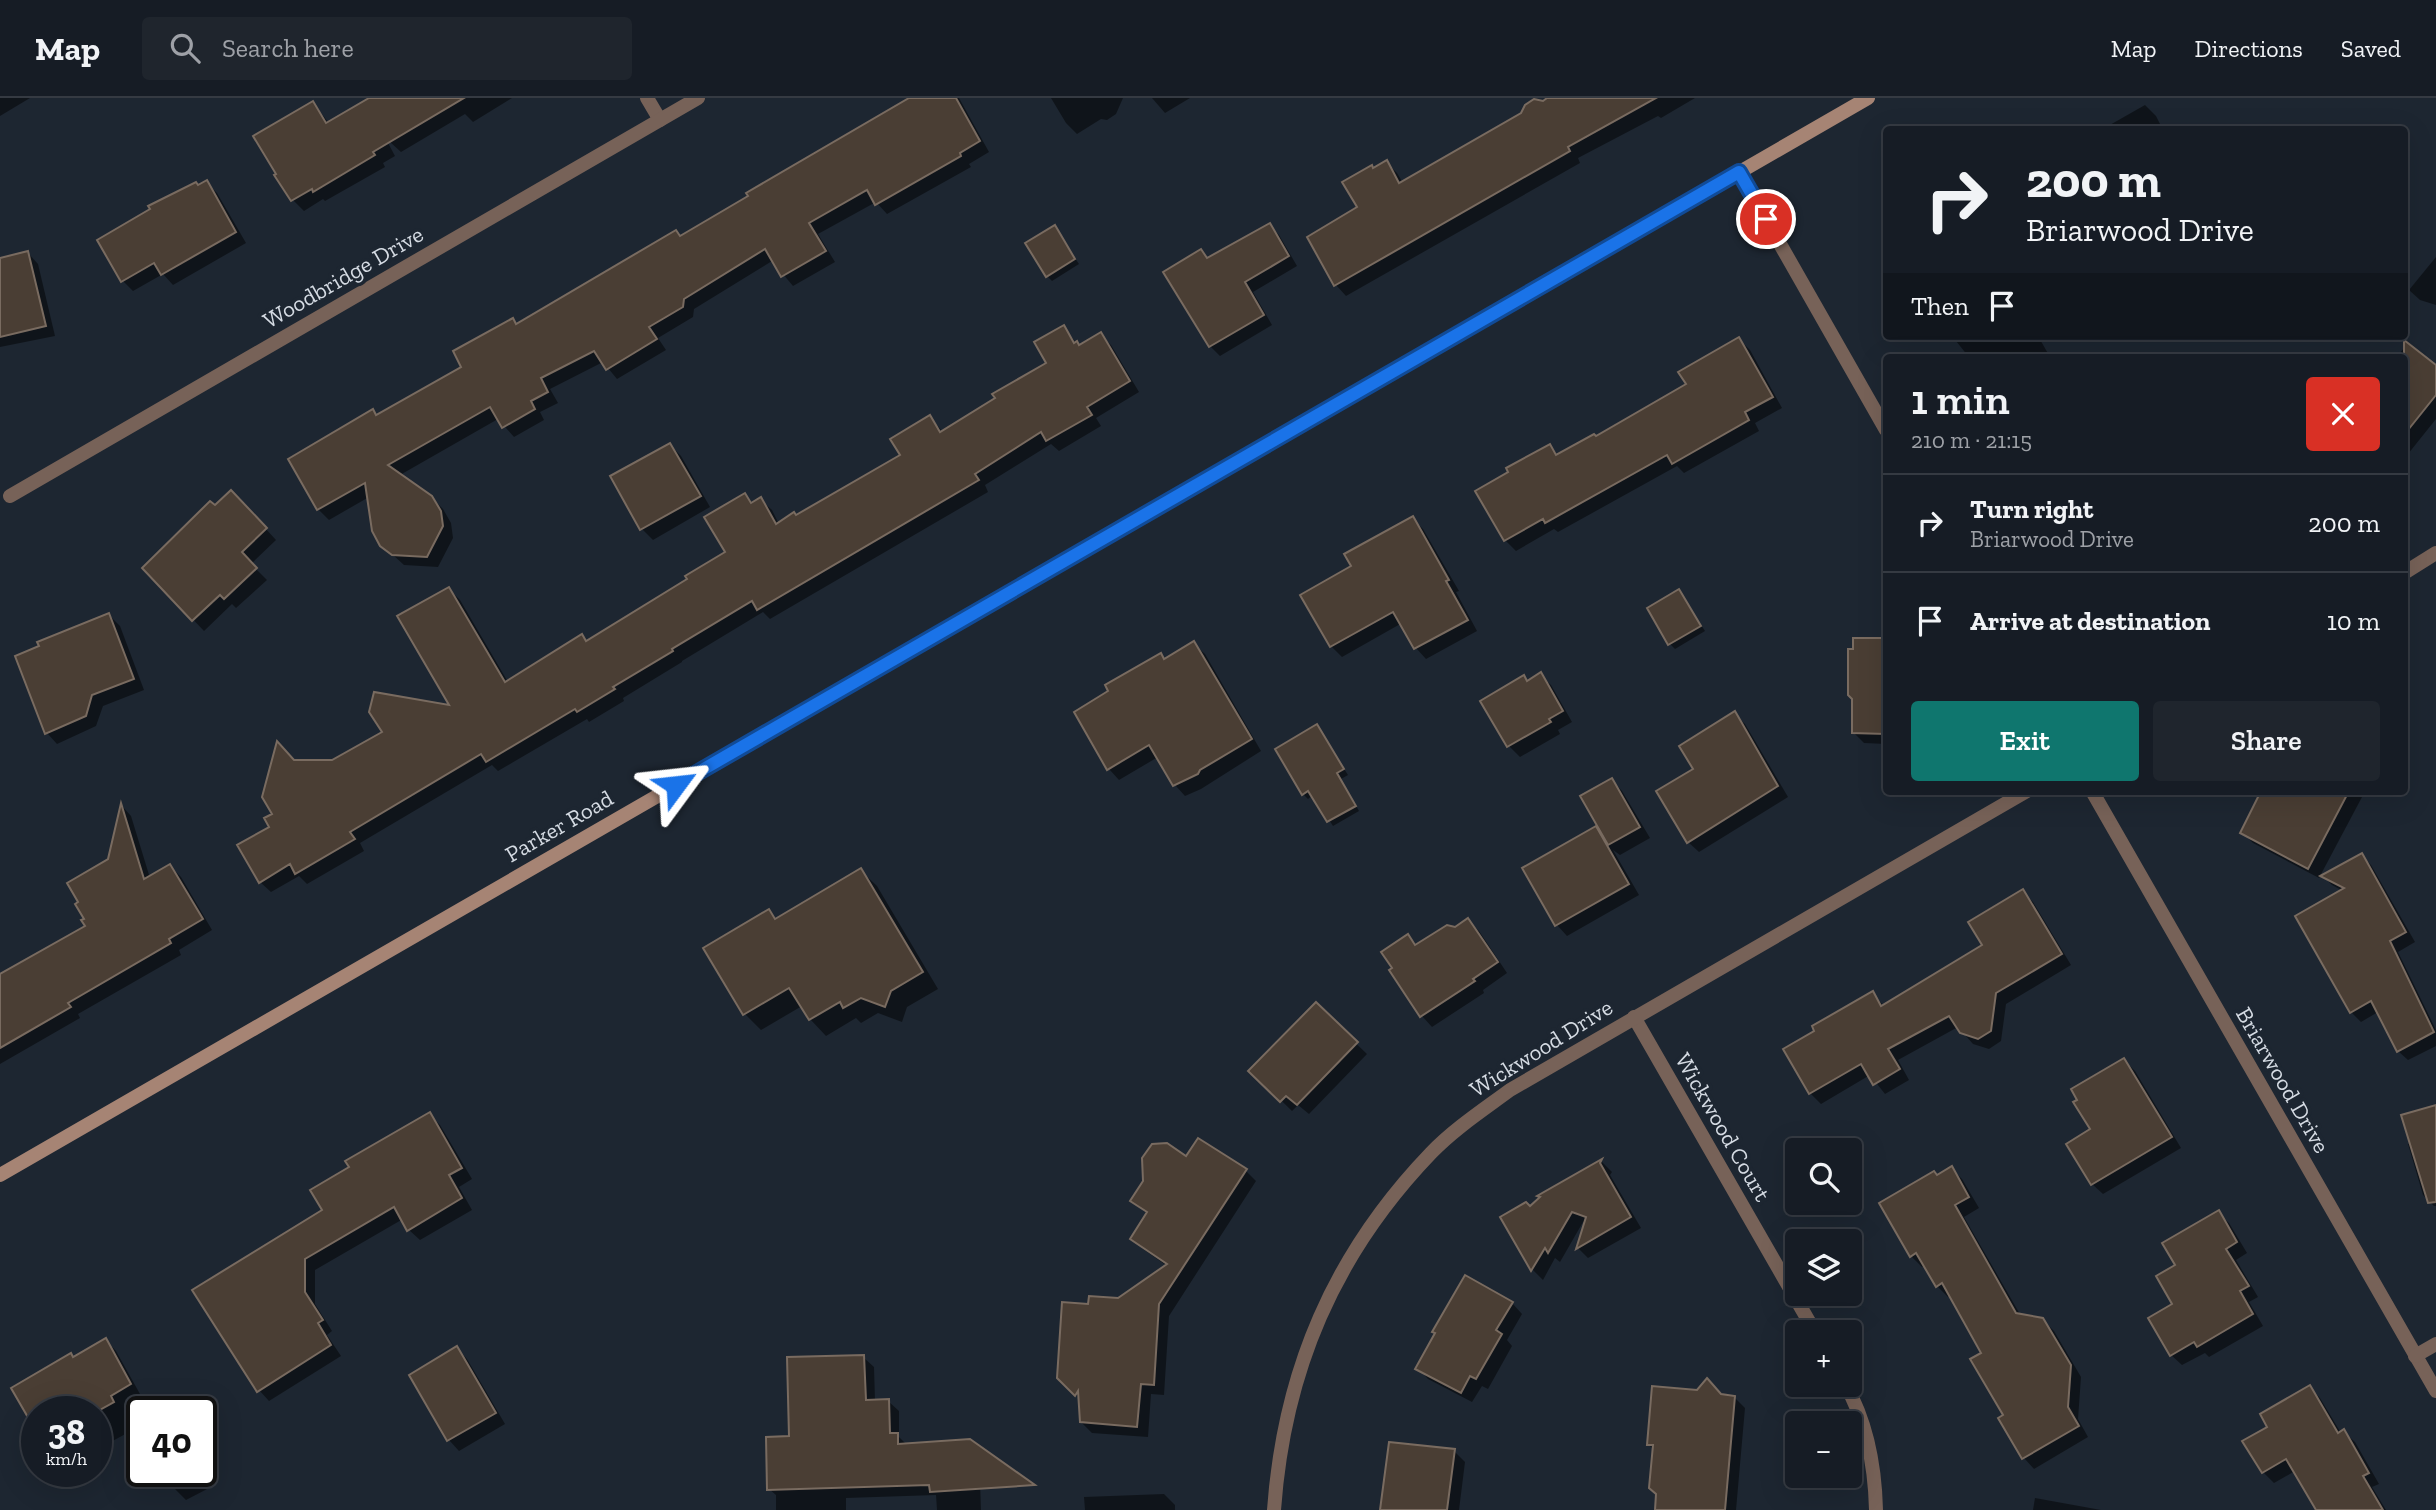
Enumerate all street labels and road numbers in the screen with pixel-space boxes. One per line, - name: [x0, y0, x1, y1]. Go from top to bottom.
- street label: Woodbridge Drive: [258, 220, 428, 334]
- street label: Parker Road: [500, 784, 618, 868]
- street label: Wickwood Drive: [1464, 993, 1618, 1103]
- street label: Briarwood Drive: [2230, 1002, 2336, 1158]
- street label: Wickwood Court: [1669, 1048, 1777, 1207]

